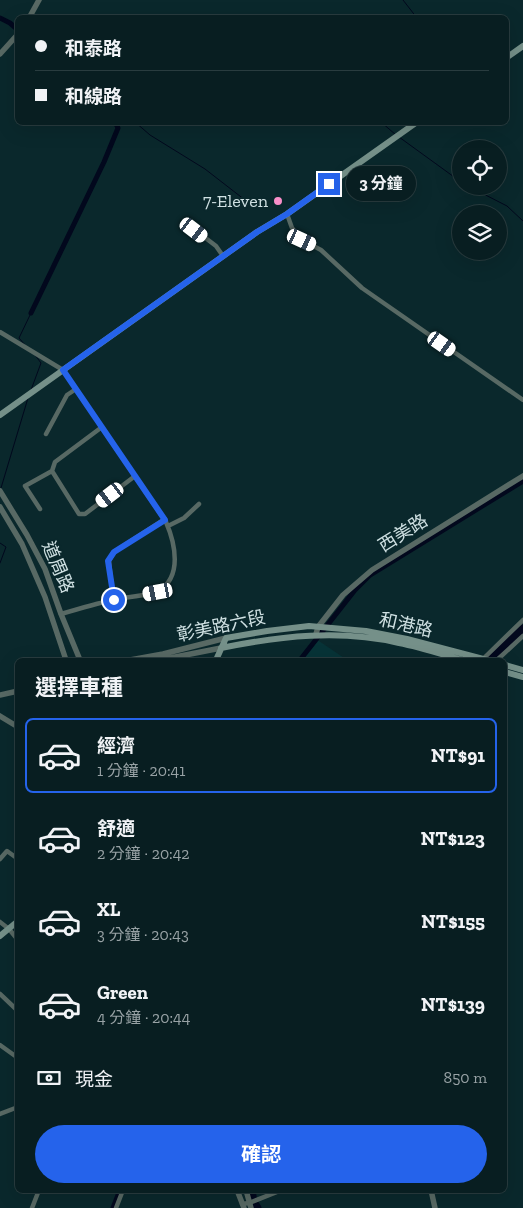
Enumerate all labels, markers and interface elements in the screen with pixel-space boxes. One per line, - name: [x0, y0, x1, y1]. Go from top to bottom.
- text: 和泰路: [65, 37, 122, 60]
- text: 和線路: [65, 85, 122, 108]
- map controls: [452, 140, 507, 260]
- button: locate: [452, 140, 507, 195]
- callout: 3 分鐘: [346, 166, 416, 202]
- route end: [318, 173, 340, 195]
- text: 3 分鐘: [359, 174, 403, 193]
- place label: 7-Eleven: [203, 190, 269, 212]
- marker: 7-Eleven: [272, 195, 284, 207]
- button: layers: [452, 205, 507, 260]
- car: [177, 215, 210, 245]
- car: [285, 227, 318, 253]
- car: [425, 329, 458, 359]
- car: [93, 480, 126, 510]
- street label: 西美路: [374, 509, 432, 557]
- street label: 道周路: [37, 538, 79, 596]
- car: [141, 582, 174, 602]
- route start: [103, 589, 125, 611]
- street label: 彰美路六段: [175, 606, 267, 646]
- street label: 和港路: [377, 608, 435, 642]
- text: 選擇車種: [35, 674, 123, 701]
- icon: car: [37, 733, 82, 778]
- text: 經濟: [97, 734, 135, 757]
- text: NT$91: [431, 744, 485, 767]
- text: 1 分鐘 · 20:41: [97, 761, 185, 780]
- icon: car: [37, 816, 82, 861]
- text: 舒適: [97, 817, 135, 840]
- text: NT$123: [421, 827, 485, 850]
- text: 2 分鐘 · 20:42: [97, 844, 190, 863]
- text: XL: [97, 898, 120, 921]
- icon: car: [37, 899, 82, 944]
- text: NT$155: [421, 910, 485, 933]
- text: 3 分鐘 · 20:43: [97, 925, 189, 944]
- text: Green: [97, 981, 148, 1004]
- icon: car: [37, 982, 82, 1027]
- text: NT$139: [421, 993, 485, 1016]
- text: 4 分鐘 · 20:44: [97, 1008, 190, 1027]
- icon: cash: [35, 1064, 63, 1092]
- text: 現金: [75, 1068, 113, 1091]
- text: 850 m: [444, 1068, 487, 1087]
- button: 確認: [35, 1125, 487, 1183]

